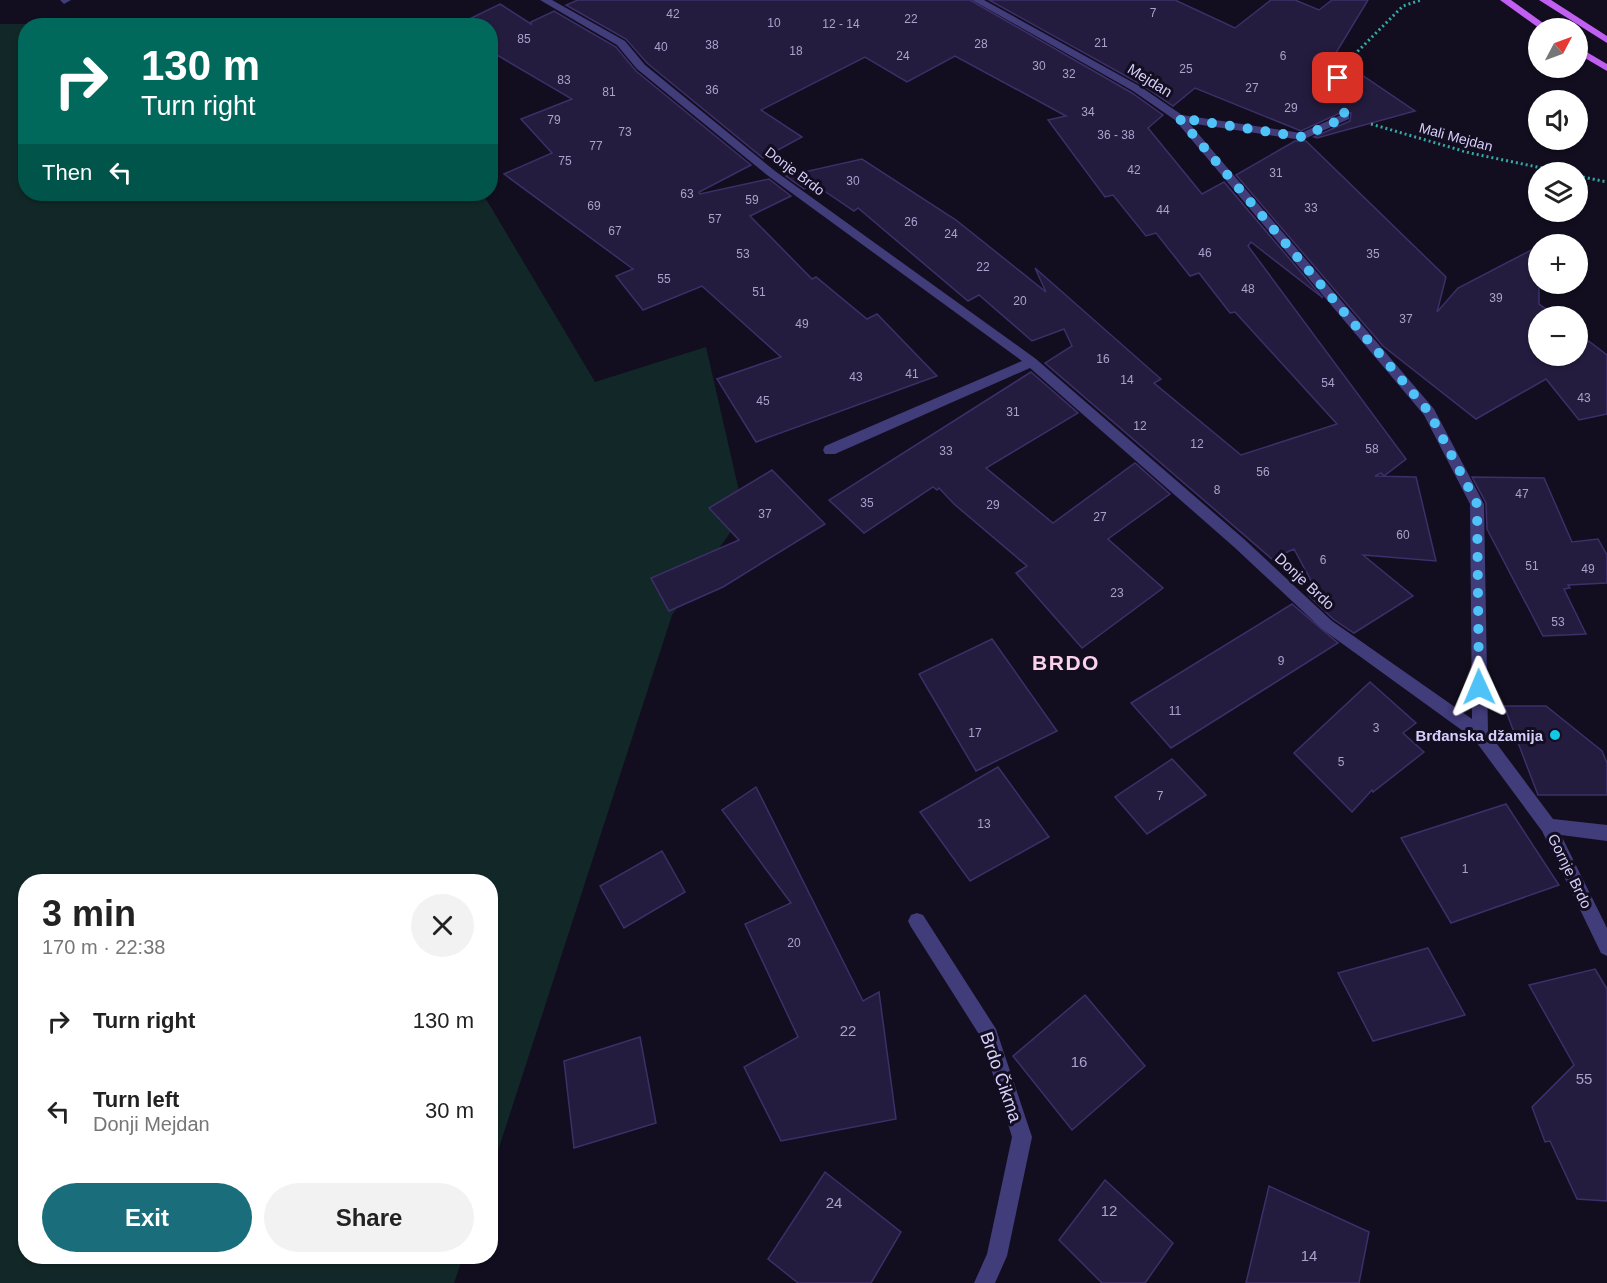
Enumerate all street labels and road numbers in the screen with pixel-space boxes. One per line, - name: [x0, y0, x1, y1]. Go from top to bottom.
- street label: Mejdan: [1125, 60, 1175, 100]
- street label: Mali Mejdan: [1417, 120, 1495, 154]
- street label: Donje Brdo: [762, 144, 828, 199]
- street label: Donje Brdo: [1272, 549, 1338, 613]
- street label: Gornje Brdo: [1545, 831, 1595, 911]
- street label: Brdo Čikma: [976, 1029, 1027, 1126]

